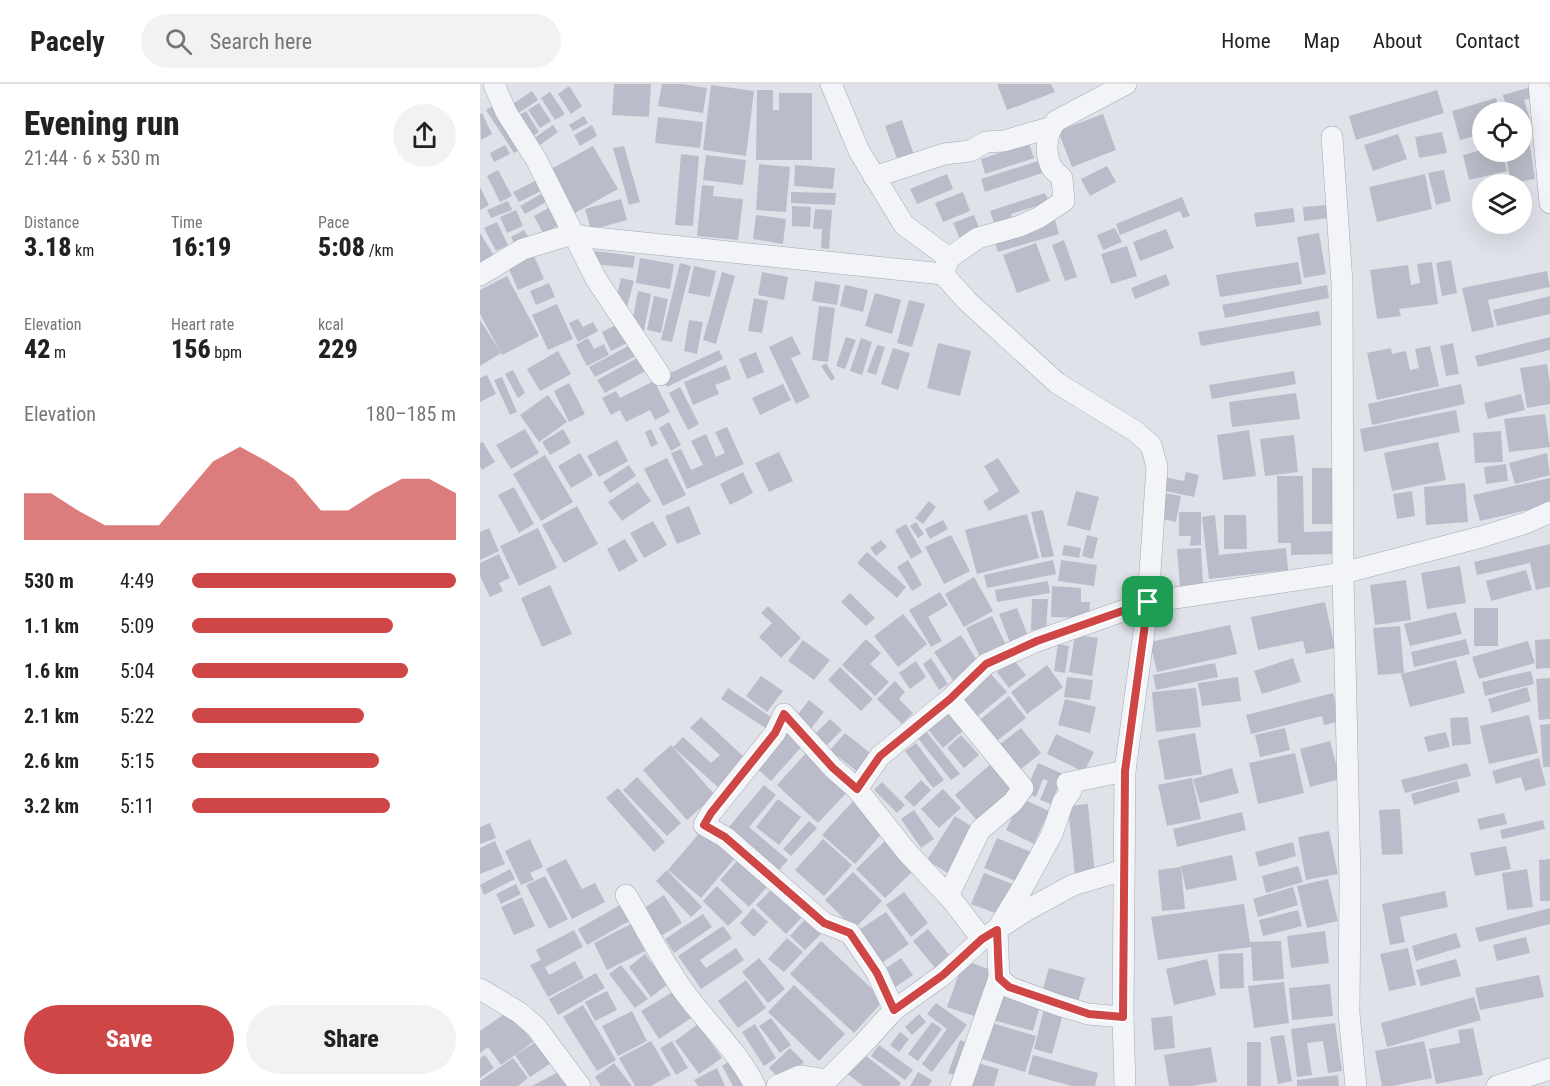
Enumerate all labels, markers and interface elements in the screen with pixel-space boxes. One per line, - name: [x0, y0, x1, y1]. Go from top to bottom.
- search box: [141, 14, 561, 68]
- text: Pacely: [30, 25, 105, 58]
- icon: search: [162, 25, 195, 58]
- text: Search here: [210, 29, 312, 54]
- text: Home: [1221, 29, 1271, 53]
- text: Map: [1304, 29, 1340, 53]
- text: About: [1373, 29, 1422, 53]
- text: Contact: [1455, 29, 1520, 53]
- map controls: [1472, 102, 1532, 234]
- button: locate: [1472, 102, 1532, 162]
- text: Evening run: [24, 104, 180, 143]
- button: share: [393, 104, 456, 167]
- text: 21:44 · 6 × 530 m: [24, 146, 160, 170]
- button: layers: [1472, 174, 1532, 234]
- text: Distance: [24, 213, 79, 232]
- text: Time: [171, 213, 203, 232]
- text: Pace: [318, 213, 349, 232]
- text: 3.18: [24, 232, 71, 262]
- text: 16:19: [171, 232, 231, 262]
- text: 5:08: [318, 232, 365, 262]
- text: km: [71, 241, 94, 260]
- text: /km: [365, 241, 394, 260]
- text: Elevation: [24, 315, 82, 334]
- text: Heart rate: [171, 315, 234, 334]
- text: kcal: [318, 315, 344, 334]
- text: 42: [24, 334, 50, 364]
- text: 156: [171, 334, 211, 364]
- text: 229: [318, 334, 358, 364]
- text: m: [50, 343, 66, 362]
- text: bpm: [211, 343, 242, 362]
- text: Elevation: [24, 402, 96, 426]
- text: 180–185 m: [366, 402, 456, 426]
- text: 530 m: [24, 569, 74, 593]
- text: 4:49: [120, 569, 154, 593]
- pin: [1122, 576, 1173, 627]
- icon: arrive: [1131, 585, 1164, 618]
- text: 1.1 km: [24, 614, 79, 638]
- text: 5:09: [120, 614, 154, 638]
- text: 1.6 km: [24, 659, 79, 683]
- text: 5:04: [120, 659, 154, 683]
- text: 2.1 km: [24, 704, 79, 728]
- text: 5:22: [120, 704, 154, 728]
- text: 2.6 km: [24, 749, 79, 773]
- text: 5:15: [120, 749, 154, 773]
- text: 3.2 km: [24, 794, 79, 818]
- text: 5:11: [120, 794, 154, 818]
- button: Save: [24, 1005, 234, 1074]
- button: Share: [246, 1005, 456, 1074]

